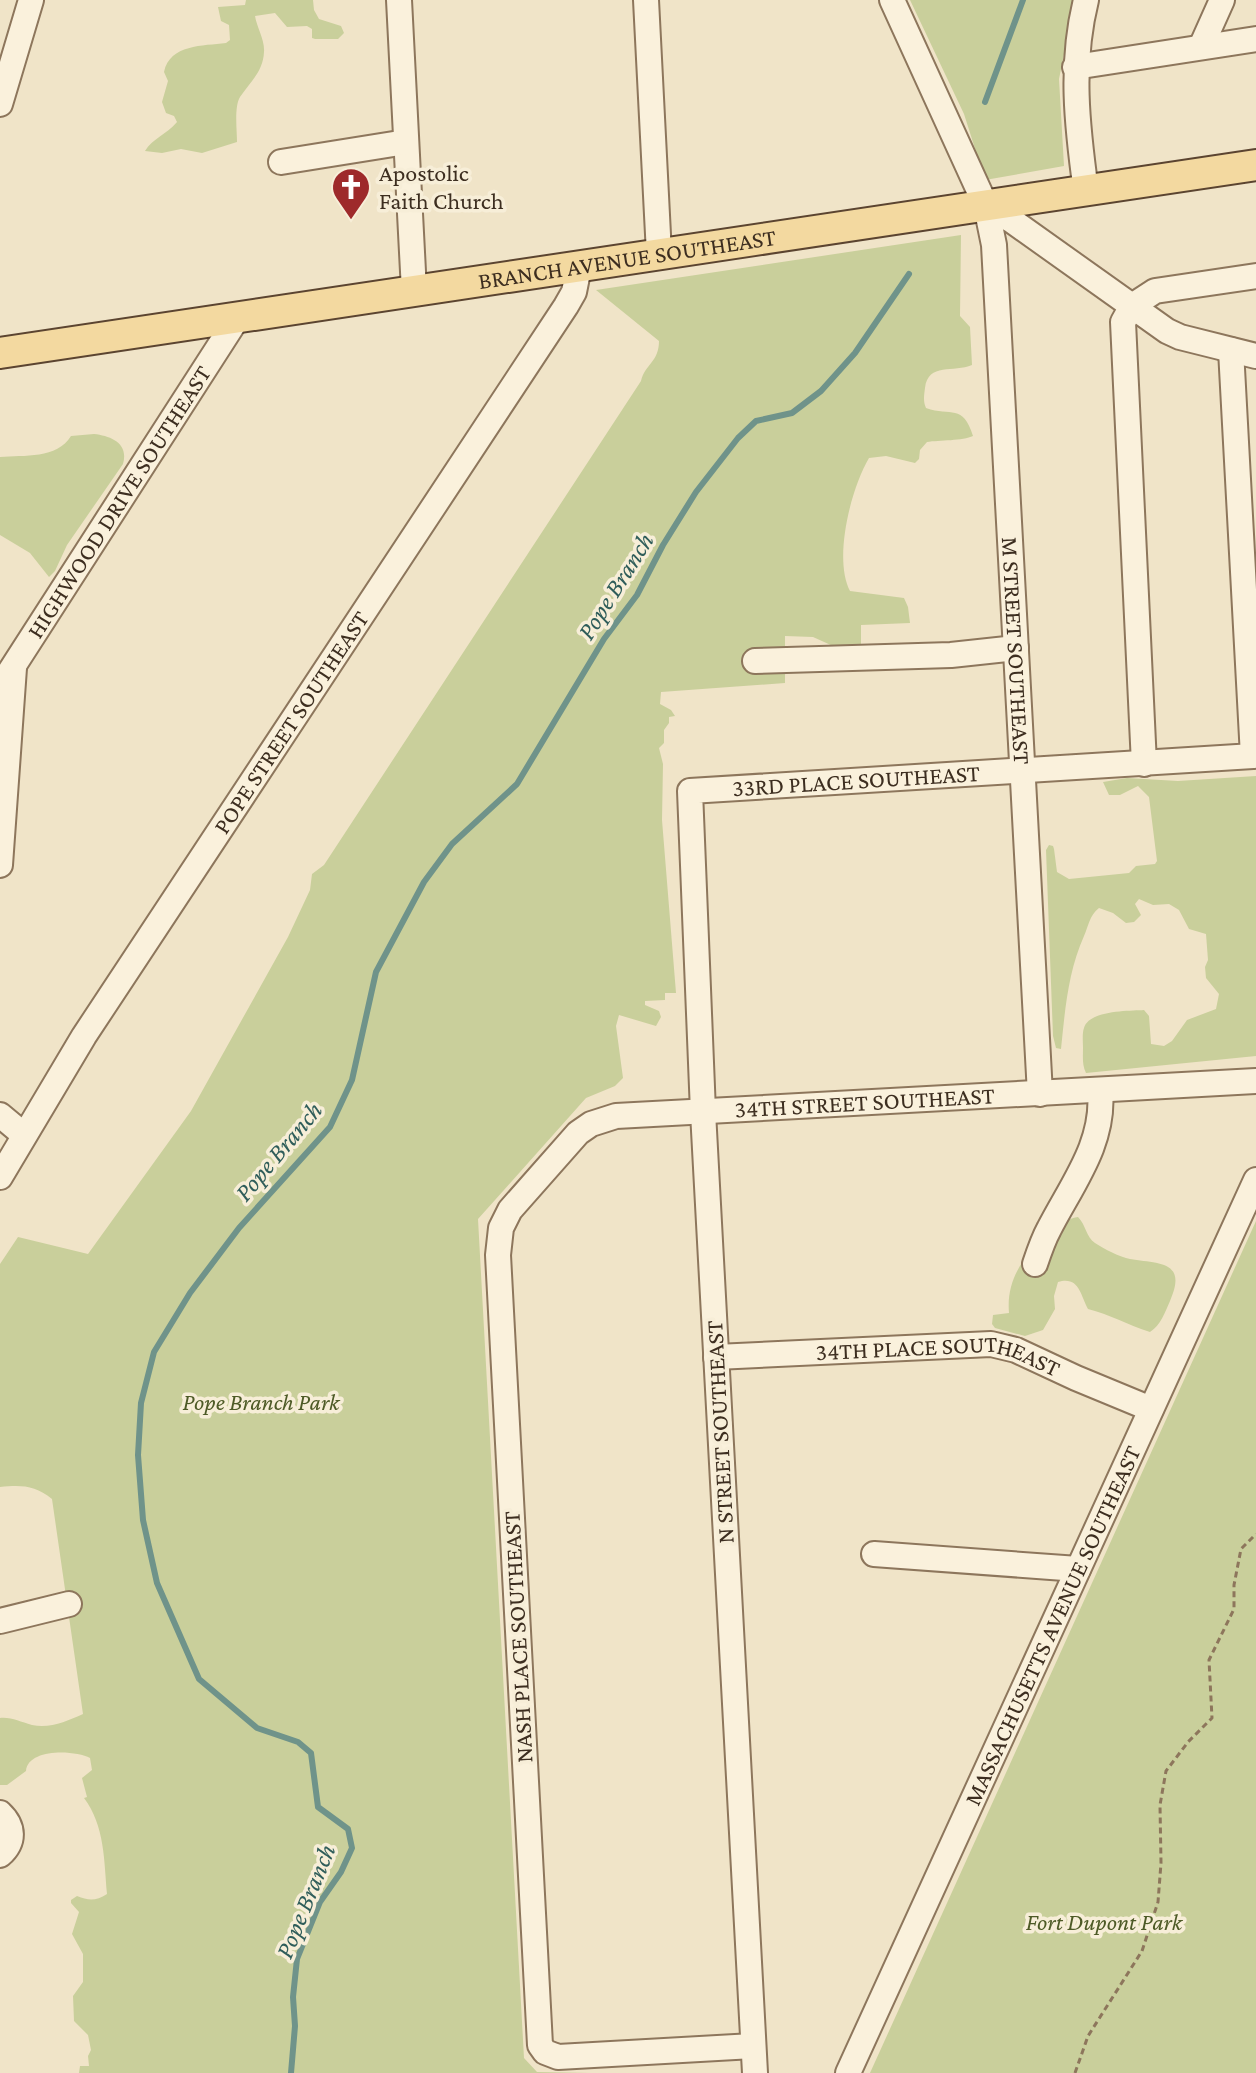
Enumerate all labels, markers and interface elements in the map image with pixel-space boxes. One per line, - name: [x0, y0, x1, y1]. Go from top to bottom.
- place label: Apostolic Faith Church: [379, 159, 504, 214]
- church icon: Apostolic Faith Church: [330, 166, 372, 221]
- street label: BRANCH AVENUE SOUTHEAST: [476, 223, 778, 294]
- street label: HIGHWOOD DRIVE SOUTHEAST: [21, 360, 216, 643]
- water label: Pope Branch: [571, 528, 660, 645]
- street label: M STREET SOUTHEAST: [997, 536, 1036, 765]
- street label: POPE STREET SOUTHEAST: [207, 606, 374, 838]
- street label: 33RD PLACE SOUTHEAST: [731, 759, 981, 801]
- street label: 34TH STREET SOUTHEAST: [734, 1081, 995, 1122]
- water label: Pope Branch: [229, 1096, 328, 1207]
- street label: N STREET SOUTHEAST: [700, 1320, 739, 1544]
- street label: 34TH PLACE SOUTHEAST: [815, 1330, 1065, 1382]
- park label: Pope Branch Park: [182, 1388, 341, 1415]
- street label: MASSACHUSETTS AVENUE SOUTHEAST: [958, 1441, 1146, 1809]
- street label: NASH PLACE SOUTHEAST: [497, 1510, 538, 1764]
- water label: Pope Branch: [269, 1840, 341, 1962]
- park label: Fort Dupont Park: [1026, 1908, 1184, 1935]

